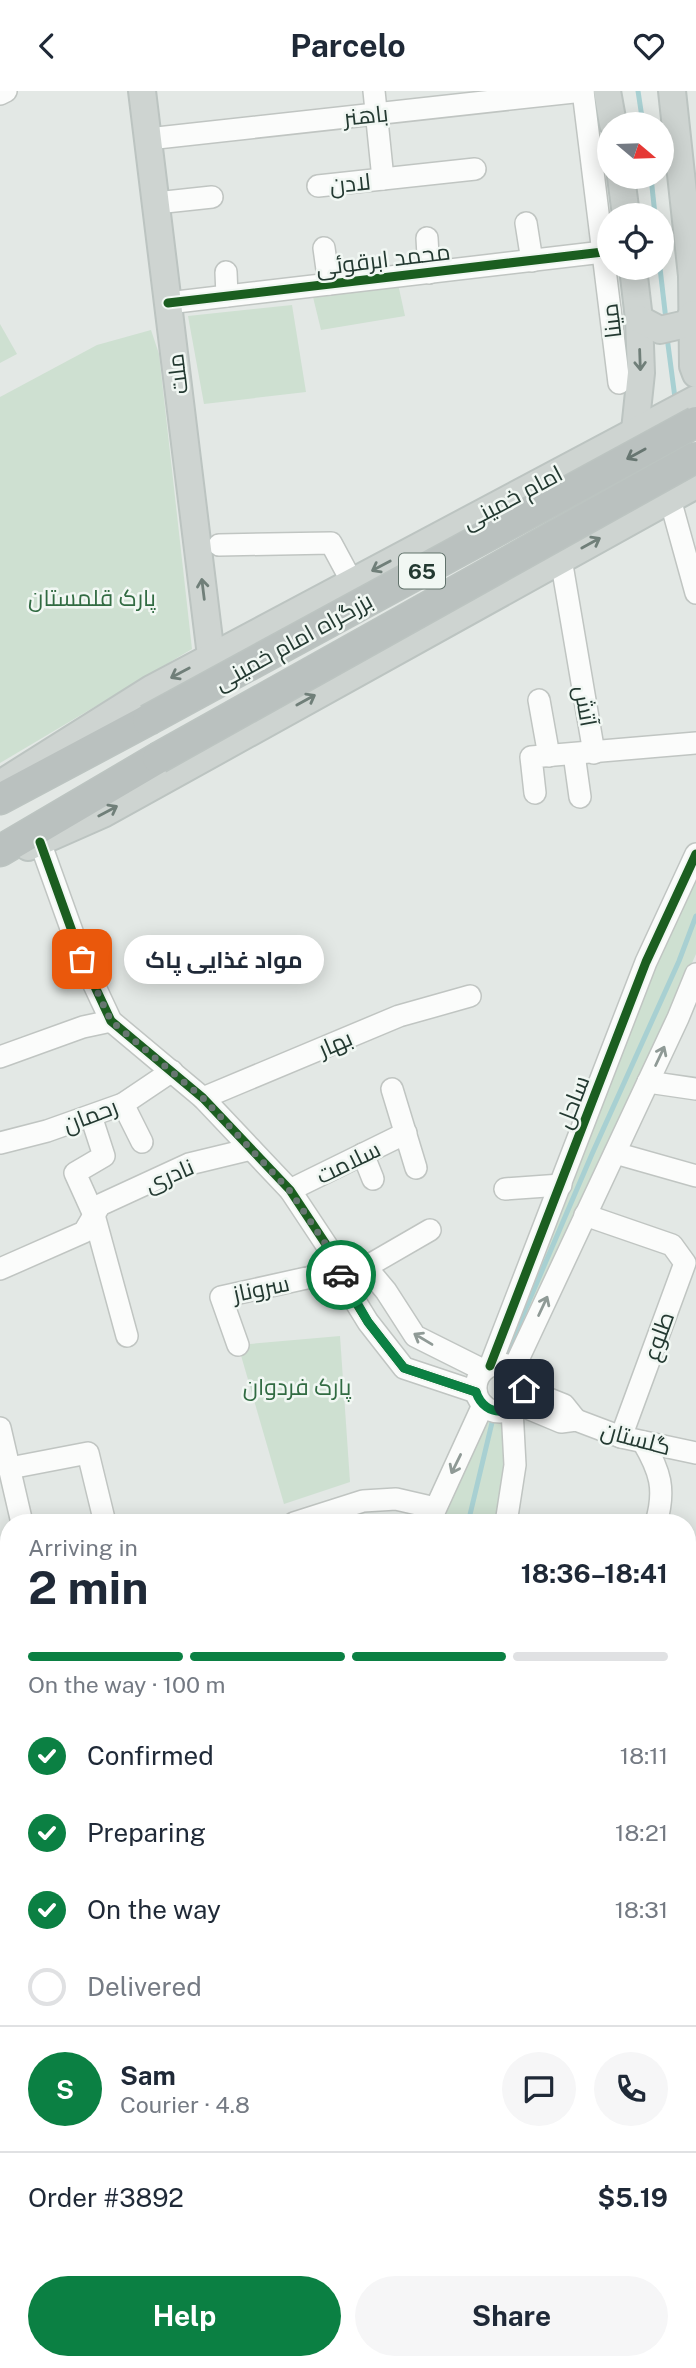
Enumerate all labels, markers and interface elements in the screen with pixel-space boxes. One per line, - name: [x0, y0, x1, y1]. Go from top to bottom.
- icon: back: [28, 27, 66, 65]
- text: Parcelo: [290, 27, 406, 64]
- icon: heart: [630, 27, 668, 65]
- street label: باهنر: [340, 99, 390, 131]
- north arrow: [597, 112, 674, 189]
- map controls: [597, 112, 674, 280]
- street label: لادن: [328, 167, 372, 200]
- button: locate: [597, 203, 674, 280]
- street label: محمد ابرقوئی: [314, 237, 452, 282]
- street label: مینا: [595, 302, 627, 340]
- one-way arrow: [634, 348, 647, 371]
- street label: ملت: [161, 352, 193, 396]
- one-way arrow: [626, 448, 647, 462]
- street label: امام خمینی: [457, 459, 568, 537]
- one-way arrow: [580, 535, 601, 549]
- road number: 65: [399, 553, 445, 589]
- one-way arrow: [371, 560, 392, 574]
- one-way arrow: [196, 578, 209, 600]
- park label: پارک قلمستان: [28, 584, 156, 613]
- street label: بزرگراه امام خمینی: [209, 586, 378, 698]
- one-way arrow: [170, 667, 191, 680]
- street label: آتش: [568, 683, 603, 729]
- one-way arrow: [296, 693, 316, 707]
- one-way arrow: [97, 803, 117, 817]
- pin: [52, 929, 112, 989]
- callout: مواد غذایی پاک: [124, 935, 324, 983]
- icon: bag: [63, 940, 101, 978]
- text: مواد غذایی پاک: [145, 946, 303, 973]
- street label: بهار: [312, 1024, 356, 1064]
- one-way arrow: [654, 1046, 668, 1067]
- street label: ساحل: [550, 1072, 595, 1133]
- street label: رحمان: [59, 1092, 122, 1139]
- street label: سلامت: [312, 1135, 384, 1189]
- street label: نادری: [140, 1153, 198, 1198]
- courier: [306, 1240, 376, 1310]
- icon: car: [322, 1256, 360, 1294]
- street label: سروناز: [228, 1269, 292, 1308]
- one-way arrow: [537, 1296, 550, 1317]
- street label: طلوع: [637, 1308, 682, 1365]
- one-way arrow: [413, 1332, 433, 1346]
- pin: [494, 1359, 554, 1419]
- icon: home: [505, 1370, 543, 1408]
- park label: پارک فردوان: [243, 1373, 351, 1402]
- street label: گلستان: [598, 1416, 674, 1461]
- one-way arrow: [449, 1453, 463, 1474]
- text: Arriving in: [28, 1534, 138, 1561]
- text: 18:36–18:41: [521, 1558, 668, 1589]
- text: 2 min: [28, 1560, 148, 1614]
- text: On the way · 100 m: [28, 1671, 225, 1698]
- icon: check: [28, 1737, 66, 1775]
- text: Confirmed: [87, 1740, 214, 1771]
- text: 18:11: [620, 1742, 668, 1769]
- icon: check: [28, 1814, 66, 1852]
- text: Preparing: [87, 1817, 206, 1848]
- text: 18:21: [615, 1819, 668, 1846]
- icon: check: [28, 1891, 66, 1929]
- text: On the way: [87, 1894, 221, 1925]
- text: 18:31: [615, 1896, 668, 1923]
- text: Delivered: [87, 1971, 202, 2002]
- button: chat: [502, 2052, 576, 2126]
- button: phone: [594, 2052, 668, 2126]
- text: Sam: [120, 2060, 176, 2091]
- text: S: [56, 2074, 74, 2105]
- text: Courier · 4.8: [120, 2091, 250, 2118]
- text: Order #3892: [28, 2182, 184, 2213]
- text: $5.19: [597, 2182, 668, 2213]
- button: Help: [28, 2276, 341, 2356]
- button: Share: [355, 2276, 668, 2356]

